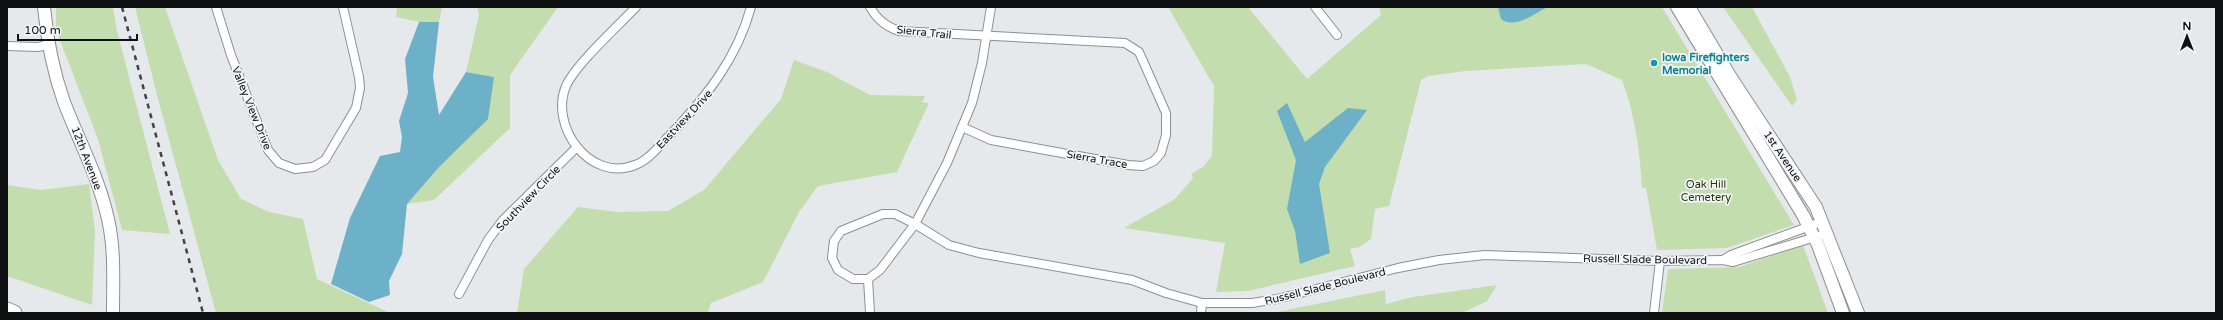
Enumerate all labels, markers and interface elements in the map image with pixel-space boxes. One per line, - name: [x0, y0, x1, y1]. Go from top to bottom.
- scale bar: [18, 16, 137, 42]
- north arrow: [2167, 16, 2207, 56]
- text: N: [2183, 20, 2191, 33]
- text: 100 m: [24, 23, 61, 37]
- street label: Sierra Trail: [896, 23, 952, 42]
- place label: Iowa Firefighters Memorial: [1662, 51, 1750, 77]
- marker: Iowa Firefighters Memorial: [1649, 58, 1659, 68]
- street label: Valley View Drive: [229, 65, 274, 152]
- street label: Eastview Drive: [654, 87, 715, 152]
- street label: 12th Avenue: [68, 125, 105, 192]
- street label: 1st Avenue: [1761, 128, 1804, 184]
- street label: Sierra Trace: [1065, 148, 1128, 171]
- street label: Southview Circle: [494, 163, 563, 234]
- park label: Oak Hill Cemetery: [1681, 178, 1731, 204]
- street label: Russell Slade Boulevard: [1583, 252, 1707, 267]
- street label: Russell Slade Boulevard: [1263, 265, 1387, 308]

